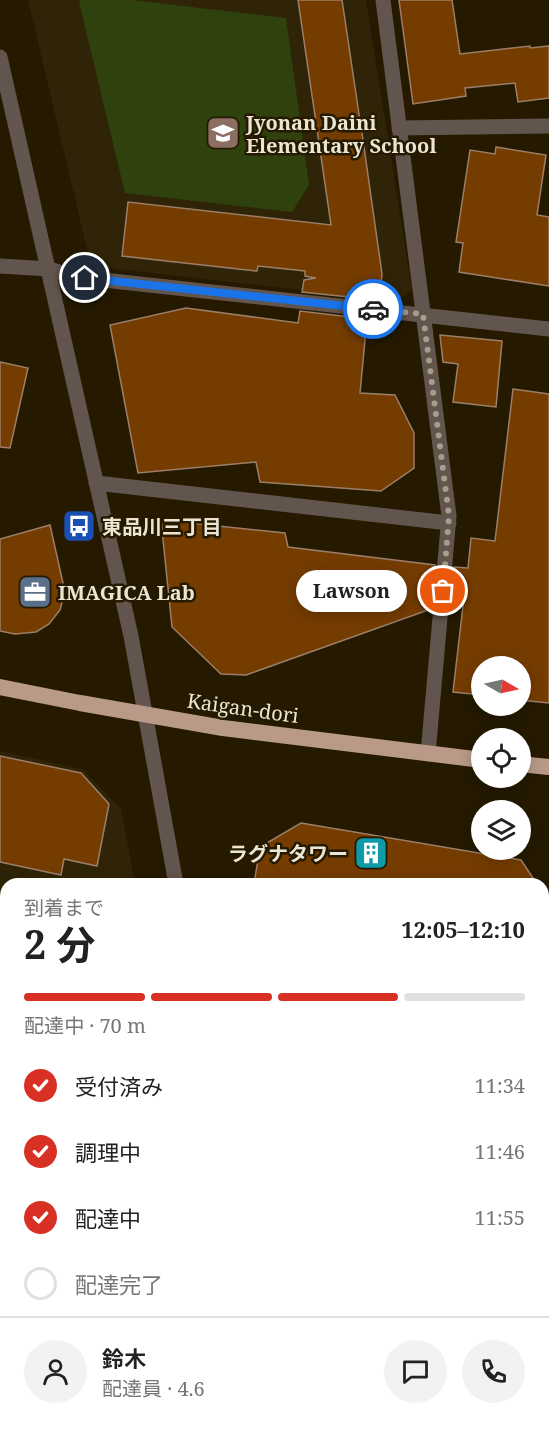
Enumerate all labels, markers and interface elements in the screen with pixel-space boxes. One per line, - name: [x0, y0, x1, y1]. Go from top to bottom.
- place label: Jyonan Daini Elementary School: [245, 109, 436, 159]
- school or university icon: Jyonan Daini Elementary School: [205, 115, 241, 151]
- pin: [59, 252, 110, 303]
- icon: home: [68, 261, 101, 294]
- courier: [343, 279, 403, 339]
- icon: car: [357, 293, 390, 326]
- bus stop icon: 東品川三丁目: [61, 508, 97, 544]
- place label: 東品川三丁目: [102, 513, 222, 540]
- pin: [417, 565, 468, 616]
- callout: Lawson: [296, 570, 407, 612]
- office icon: IMAGICA Lab: [17, 574, 53, 610]
- icon: bag: [426, 574, 459, 607]
- text: Lawson: [313, 577, 390, 604]
- place label: IMAGICA Lab: [58, 579, 195, 606]
- north arrow: [471, 656, 531, 716]
- map controls: [471, 656, 531, 860]
- street label: Kaigan-dori: [185, 687, 301, 729]
- button: locate: [471, 728, 531, 788]
- button: layers: [471, 800, 531, 860]
- building icon: ラグナタワー: [353, 835, 389, 871]
- place label: ラグナタワー: [228, 840, 348, 867]
- text: 到着まで: [24, 894, 104, 921]
- text: 12:05–12:10: [401, 914, 525, 944]
- text: 2 分: [24, 917, 95, 970]
- text: 配達中 · 70 m: [24, 1012, 146, 1039]
- icon: check: [24, 1069, 57, 1102]
- text: 受付済み: [75, 1071, 163, 1101]
- text: 11:34: [475, 1072, 525, 1099]
- icon: check: [24, 1135, 57, 1168]
- text: 調理中: [75, 1137, 141, 1167]
- text: 11:46: [475, 1138, 525, 1165]
- icon: check: [24, 1201, 57, 1234]
- text: 配達中: [75, 1203, 141, 1233]
- text: 11:55: [475, 1204, 525, 1231]
- text: 配達完了: [75, 1269, 163, 1299]
- button: person: [24, 1340, 87, 1403]
- button: chat: [384, 1340, 447, 1403]
- button: phone: [462, 1340, 525, 1403]
- text: 鈴木: [102, 1343, 146, 1373]
- text: 配達員 · 4.6: [102, 1375, 205, 1402]

